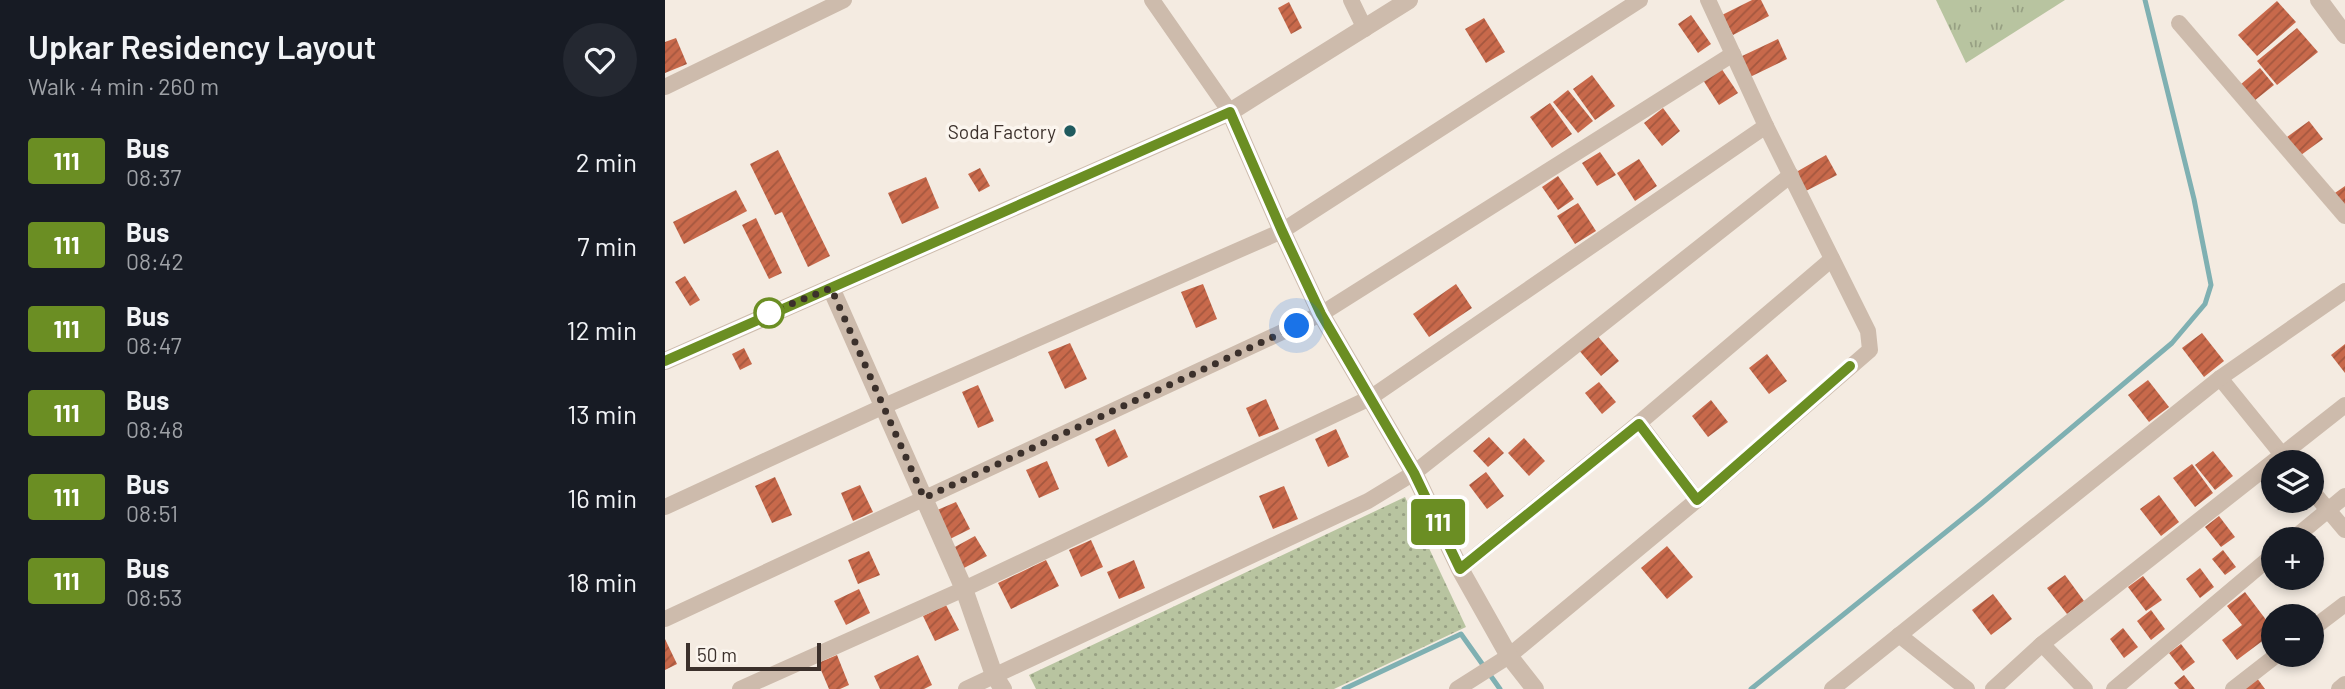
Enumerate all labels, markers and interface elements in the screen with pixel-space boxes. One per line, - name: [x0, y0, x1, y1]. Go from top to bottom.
- button: heart: [563, 23, 637, 97]
- text: Upkar Residency Layout: [28, 26, 376, 66]
- text: Walk · 4 min · 260 m: [28, 72, 219, 100]
- place label: Soda Factory: [948, 120, 1056, 143]
- marker: Soda Factory: [1062, 123, 1078, 139]
- text: Bus: [126, 132, 169, 163]
- text: 111: [54, 146, 79, 175]
- text: 2 min: [576, 146, 637, 177]
- text: 08:37: [126, 163, 182, 191]
- text: Bus: [126, 216, 169, 247]
- text: 111: [54, 230, 79, 259]
- text: 7 min: [577, 230, 637, 261]
- text: 08:42: [126, 247, 184, 275]
- unlabelled marker: [754, 298, 784, 328]
- text: Bus: [126, 300, 169, 331]
- your location: [1279, 308, 1314, 343]
- text: 111: [54, 314, 79, 343]
- text: 12 min: [567, 314, 637, 345]
- text: 08:47: [126, 331, 182, 359]
- text: Bus: [126, 384, 169, 415]
- text: 111: [54, 398, 79, 427]
- text: 13 min: [567, 398, 637, 429]
- text: 08:48: [126, 415, 183, 443]
- map controls: [2261, 450, 2324, 667]
- button: layers: [2261, 450, 2324, 513]
- text: Bus: [126, 468, 169, 499]
- text: 111: [54, 482, 79, 511]
- text: 16 min: [567, 482, 637, 513]
- text: 08:51: [126, 499, 178, 527]
- line badge: 111: [1398, 499, 1478, 545]
- text: 111: [1425, 507, 1451, 536]
- button: +: [2261, 527, 2324, 590]
- text: Bus: [126, 552, 169, 583]
- text: 111: [54, 566, 79, 595]
- text: 18 min: [567, 566, 637, 597]
- text: 08:53: [126, 583, 182, 611]
- button: −: [2261, 604, 2324, 667]
- scale bar: [686, 640, 821, 672]
- text: 50 m: [697, 643, 737, 666]

